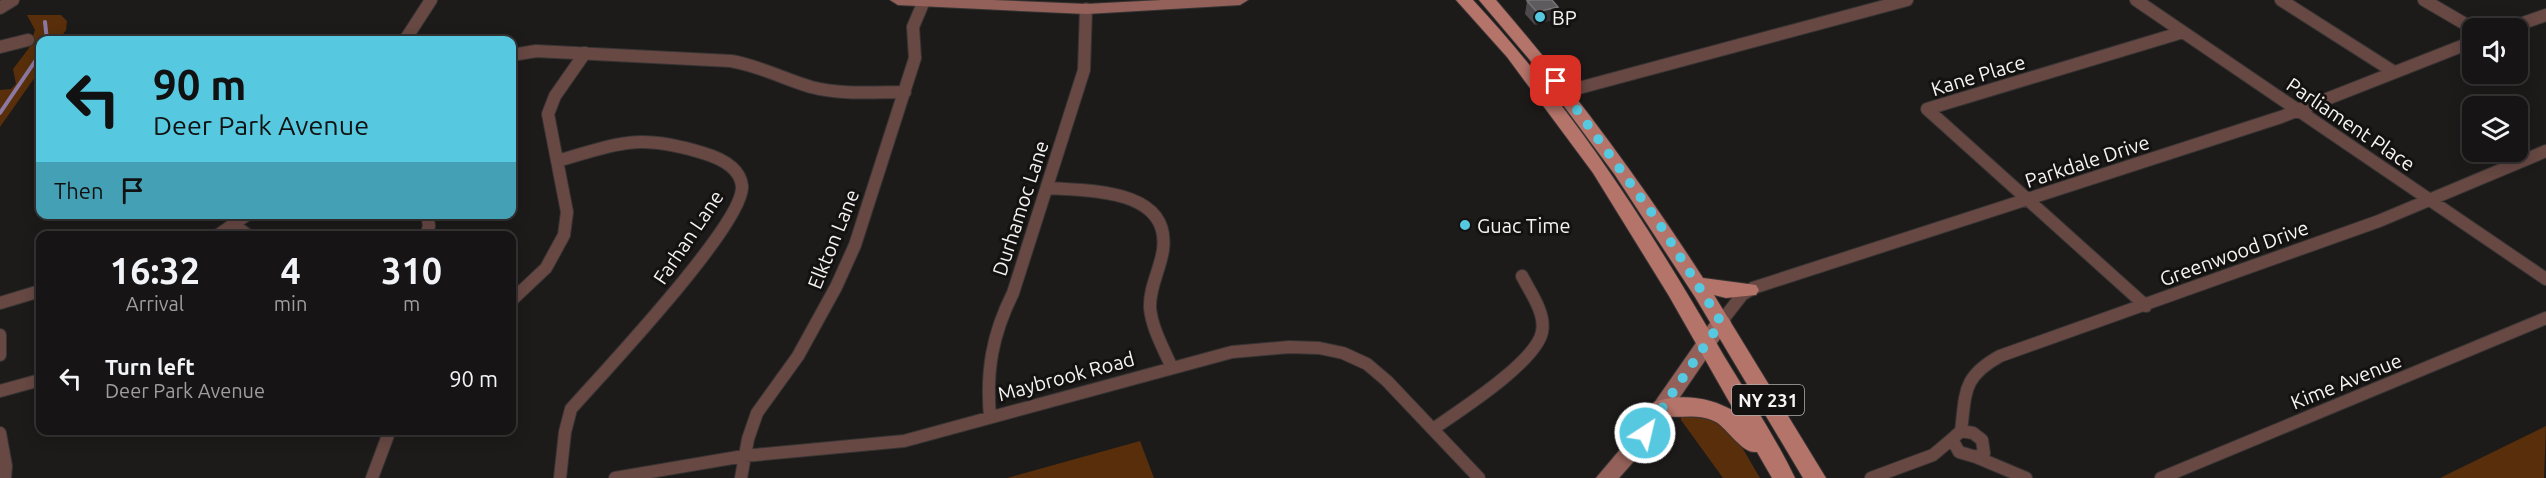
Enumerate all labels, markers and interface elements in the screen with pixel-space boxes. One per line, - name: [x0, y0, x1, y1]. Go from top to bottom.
- place label: BP: [1552, 6, 1577, 29]
- marker: BP: [1533, 10, 1547, 24]
- map controls: [2462, 18, 2528, 162]
- button: sound: [2462, 18, 2528, 84]
- street label: Kane Place: [1928, 50, 2028, 100]
- pin: [1530, 55, 1581, 106]
- icon: left: [54, 60, 132, 138]
- text: 90 m: [153, 61, 247, 108]
- icon: arrive: [1539, 64, 1572, 97]
- street label: Parliament Place: [2282, 73, 2420, 175]
- button: layers: [2462, 96, 2528, 162]
- text: Deer Park Avenue: [153, 110, 369, 140]
- street label: Parkdale Drive: [2022, 130, 2152, 192]
- street label: Durhamoc Lane: [987, 138, 1053, 278]
- icon: arrive: [116, 174, 149, 207]
- text: Then: [54, 178, 104, 203]
- street label: Farhan Lane: [648, 186, 728, 288]
- street label: Elkton Lane: [803, 186, 863, 292]
- place label: Guac Time: [1477, 214, 1571, 237]
- street label: Greenwood Drive: [2156, 215, 2312, 291]
- marker: Guac Time: [1458, 218, 1472, 232]
- text: 16:32: [110, 250, 200, 291]
- text: 4: [280, 250, 301, 291]
- text: 310: [381, 250, 442, 291]
- text: Arrival: [126, 292, 184, 315]
- text: min: [274, 292, 307, 315]
- text: m: [403, 292, 420, 315]
- street label: Maybrook Road: [995, 347, 1137, 405]
- street label: Kime Avenue: [2287, 348, 2405, 414]
- text: Turn left: [105, 354, 195, 379]
- icon: left: [54, 362, 87, 395]
- text: 90 m: [449, 366, 498, 391]
- text: Deer Park Avenue: [105, 379, 265, 402]
- road number: NY 231: [1732, 385, 1804, 415]
- position arrow: [1613, 401, 1677, 465]

